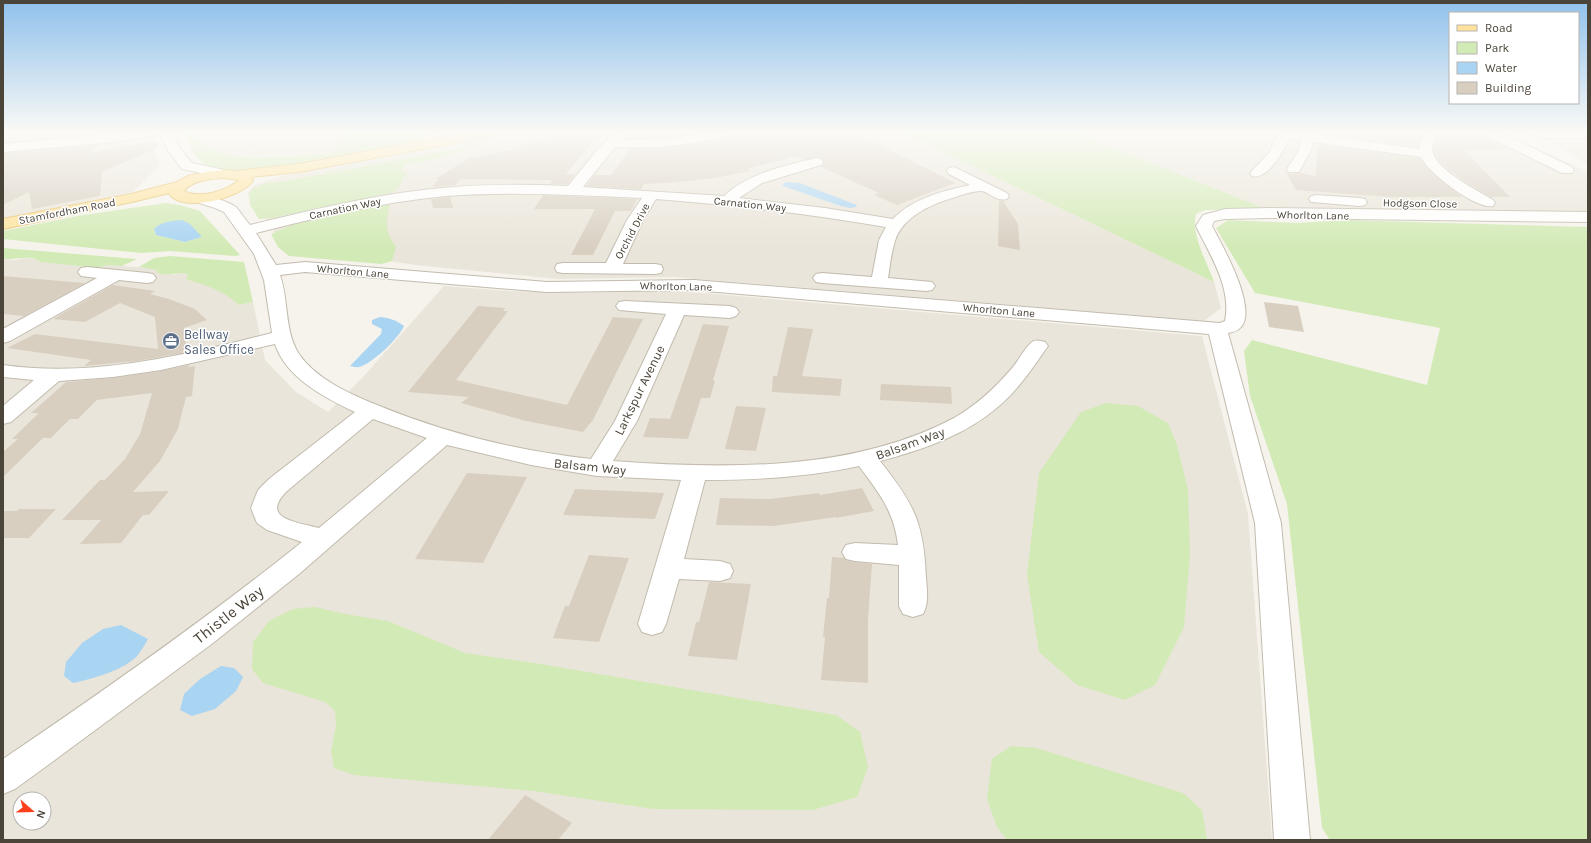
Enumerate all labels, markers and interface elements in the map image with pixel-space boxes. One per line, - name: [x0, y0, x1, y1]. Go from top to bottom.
- legend: [1449, 12, 1579, 104]
- text: Road: [1485, 21, 1513, 35]
- text: Park: [1485, 41, 1510, 55]
- text: Water: [1485, 61, 1518, 75]
- text: Building: [1485, 81, 1532, 95]
- street label: Carnation Way: [713, 194, 787, 215]
- street label: Carnation Way: [308, 195, 382, 222]
- street label: Stamfordham Road: [18, 196, 117, 227]
- street label: Hodgson Close: [1383, 196, 1458, 211]
- street label: Orchid Drive: [612, 201, 653, 261]
- street label: Whorlton Lane: [1277, 208, 1350, 223]
- street label: Whorlton Lane: [316, 262, 390, 281]
- street label: Whorlton Lane: [640, 279, 713, 294]
- street label: Whorlton Lane: [962, 301, 1036, 320]
- place label: Bellway Sales Office: [184, 327, 254, 357]
- office icon: Bellway Sales Office: [161, 331, 181, 351]
- street label: Larkspur Avenue: [611, 343, 668, 438]
- street label: Balsam Way: [874, 424, 947, 463]
- street label: Balsam Way: [553, 455, 627, 478]
- street label: Thistle Way: [190, 581, 267, 648]
- north arrow: [12, 791, 52, 831]
- text: N: [33, 808, 48, 820]

